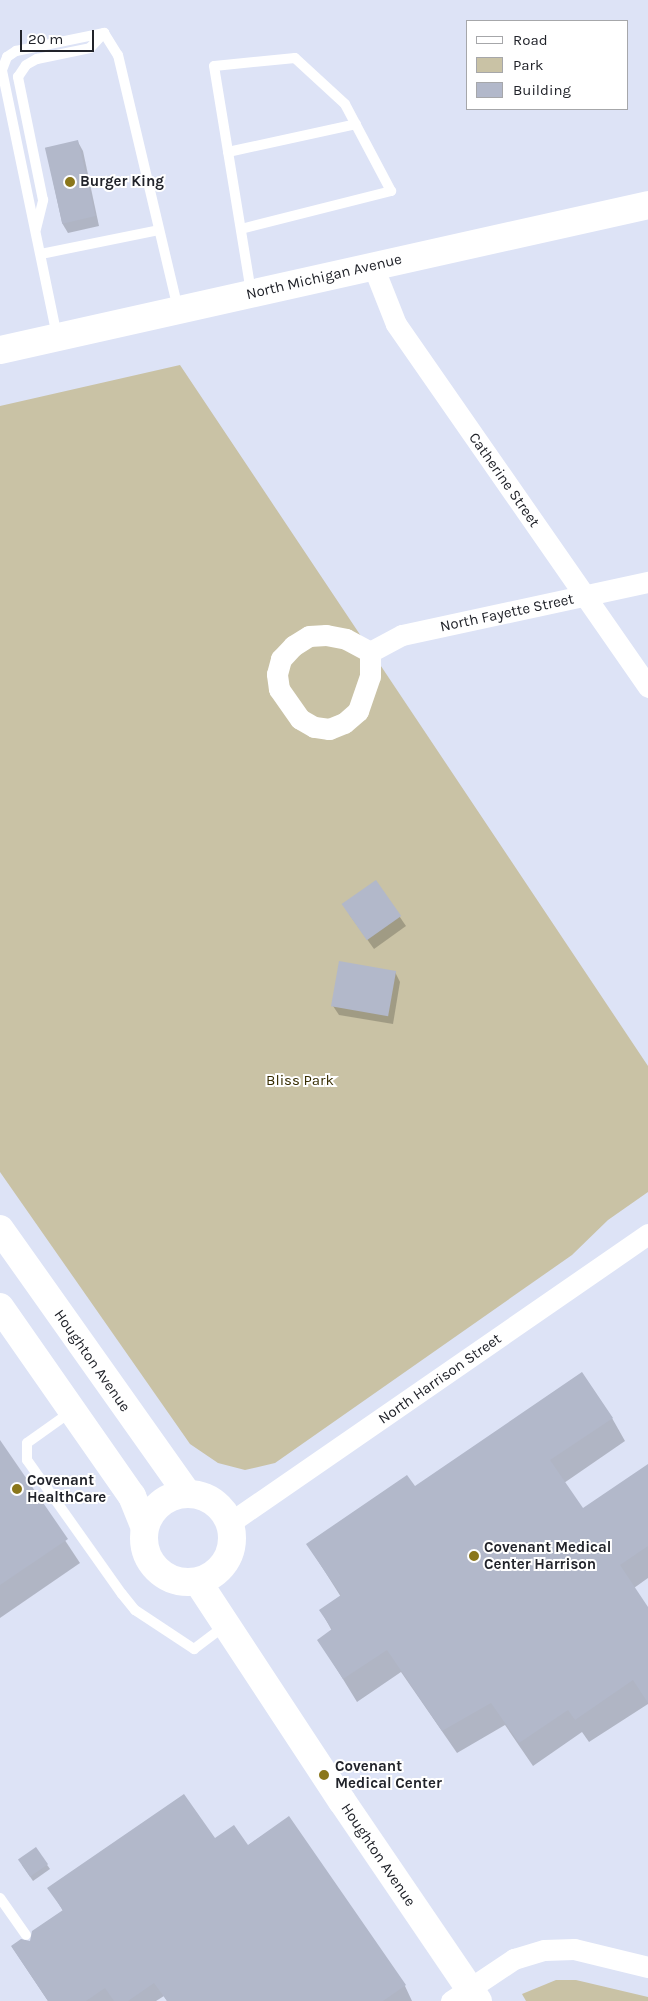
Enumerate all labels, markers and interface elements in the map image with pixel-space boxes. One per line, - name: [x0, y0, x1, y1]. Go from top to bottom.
- scale bar: [22, 20, 96, 52]
- legend: [466, 20, 628, 110]
- text: 20 m: [28, 30, 63, 48]
- text: Road: [513, 31, 548, 49]
- text: Park: [513, 56, 543, 74]
- text: Building: [513, 81, 571, 99]
- place label: Burger King: [80, 173, 164, 191]
- marker: Burger King: [64, 176, 76, 188]
- street label: North Michigan Avenue: [244, 250, 404, 304]
- street label: Catherine Street: [465, 429, 543, 531]
- street label: North Fayette Street: [438, 590, 576, 636]
- park label: Bliss Park: [266, 1072, 334, 1090]
- street label: Houghton Avenue: [50, 1306, 134, 1416]
- street label: North Harrison Street: [375, 1330, 505, 1428]
- place label: Covenant HealthCare: [27, 1471, 106, 1506]
- marker: Covenant HealthCare: [11, 1483, 23, 1495]
- place label: Covenant Medical Center Harrison: [484, 1538, 611, 1573]
- marker: Covenant Medical Center Harrison: [468, 1550, 480, 1562]
- place label: Covenant Medical Center: [335, 1757, 442, 1792]
- marker: Covenant Medical Center: [317, 1768, 331, 1782]
- street label: Houghton Avenue: [337, 1800, 419, 1910]

